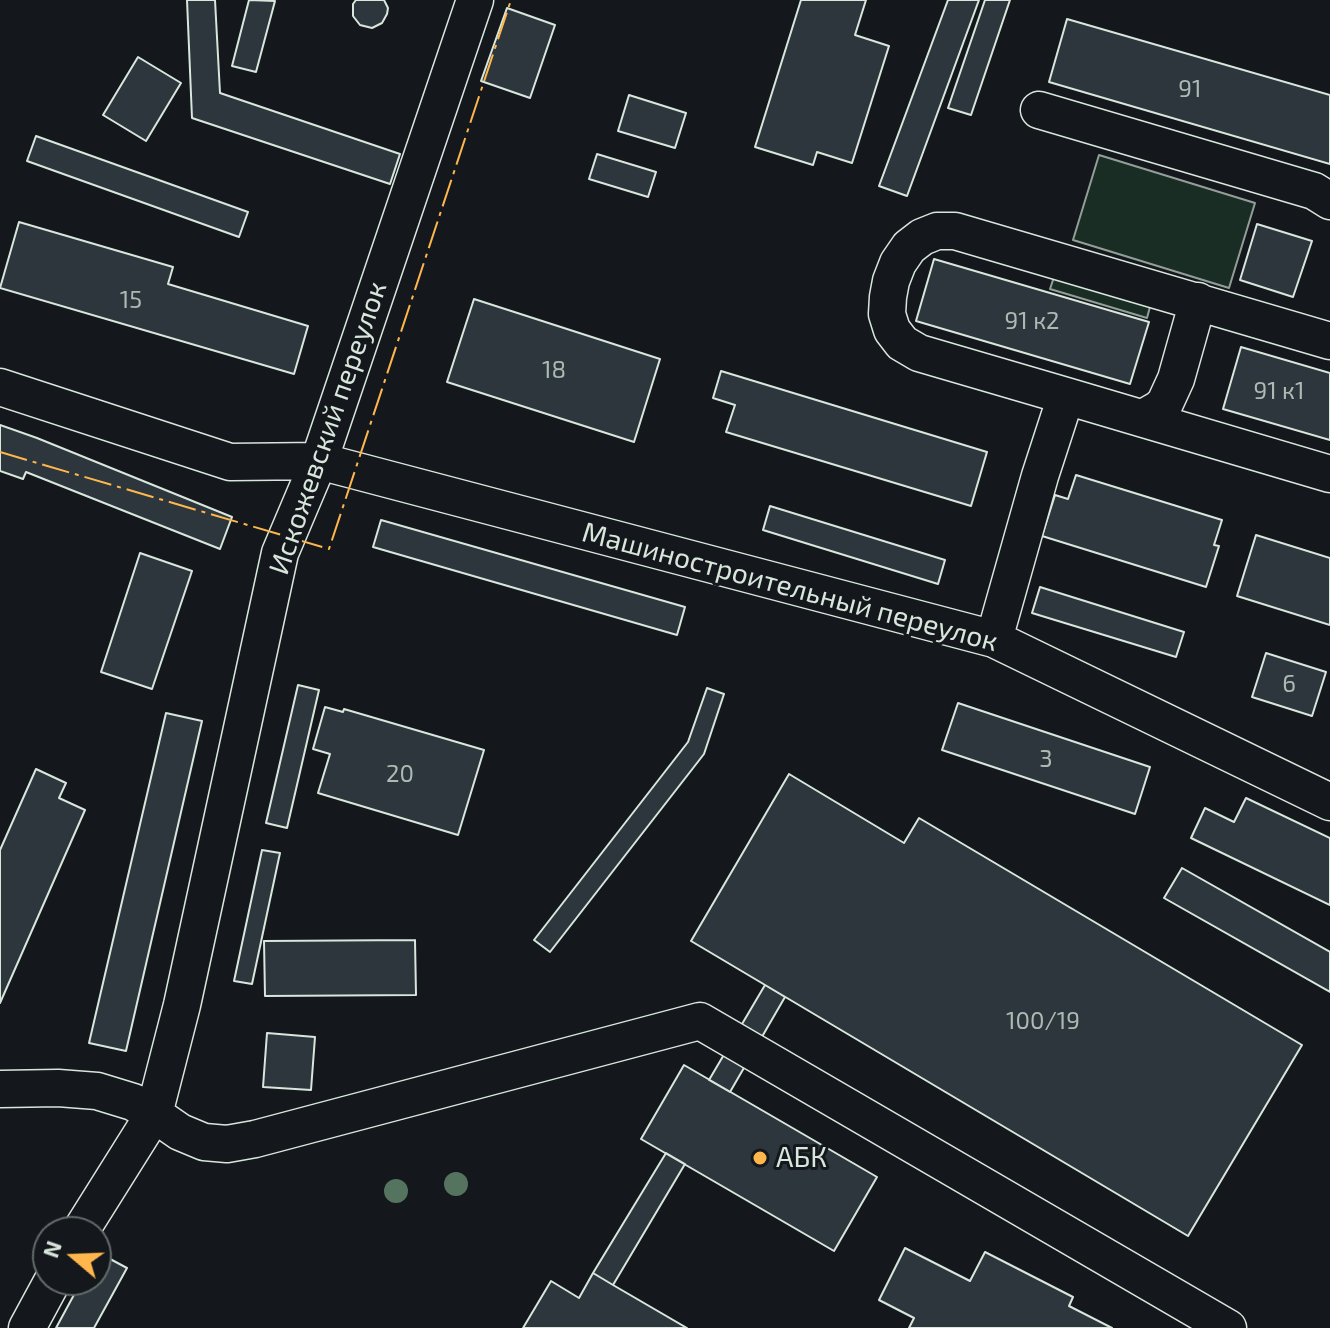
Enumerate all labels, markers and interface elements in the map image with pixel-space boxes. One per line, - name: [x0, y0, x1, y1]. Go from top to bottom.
- house number: 91: [1178, 75, 1202, 103]
- street label: Искожевский переулок: [262, 277, 394, 579]
- house number: 15: [120, 286, 142, 314]
- house number: 91 к2: [1005, 307, 1059, 335]
- house number: 18: [542, 356, 566, 384]
- house number: 91 к1: [1253, 377, 1305, 405]
- street label: Машиностроительный переулок: [579, 515, 1001, 659]
- house number: 6: [1282, 670, 1296, 698]
- house number: 3: [1039, 745, 1053, 773]
- house number: 20: [386, 760, 414, 788]
- house number: 100/19: [1006, 1007, 1080, 1035]
- place label: АБК: [776, 1141, 827, 1175]
- marker: АБК: [751, 1149, 769, 1167]
- north arrow: [32, 1216, 112, 1296]
- text: N: [36, 1237, 66, 1261]

